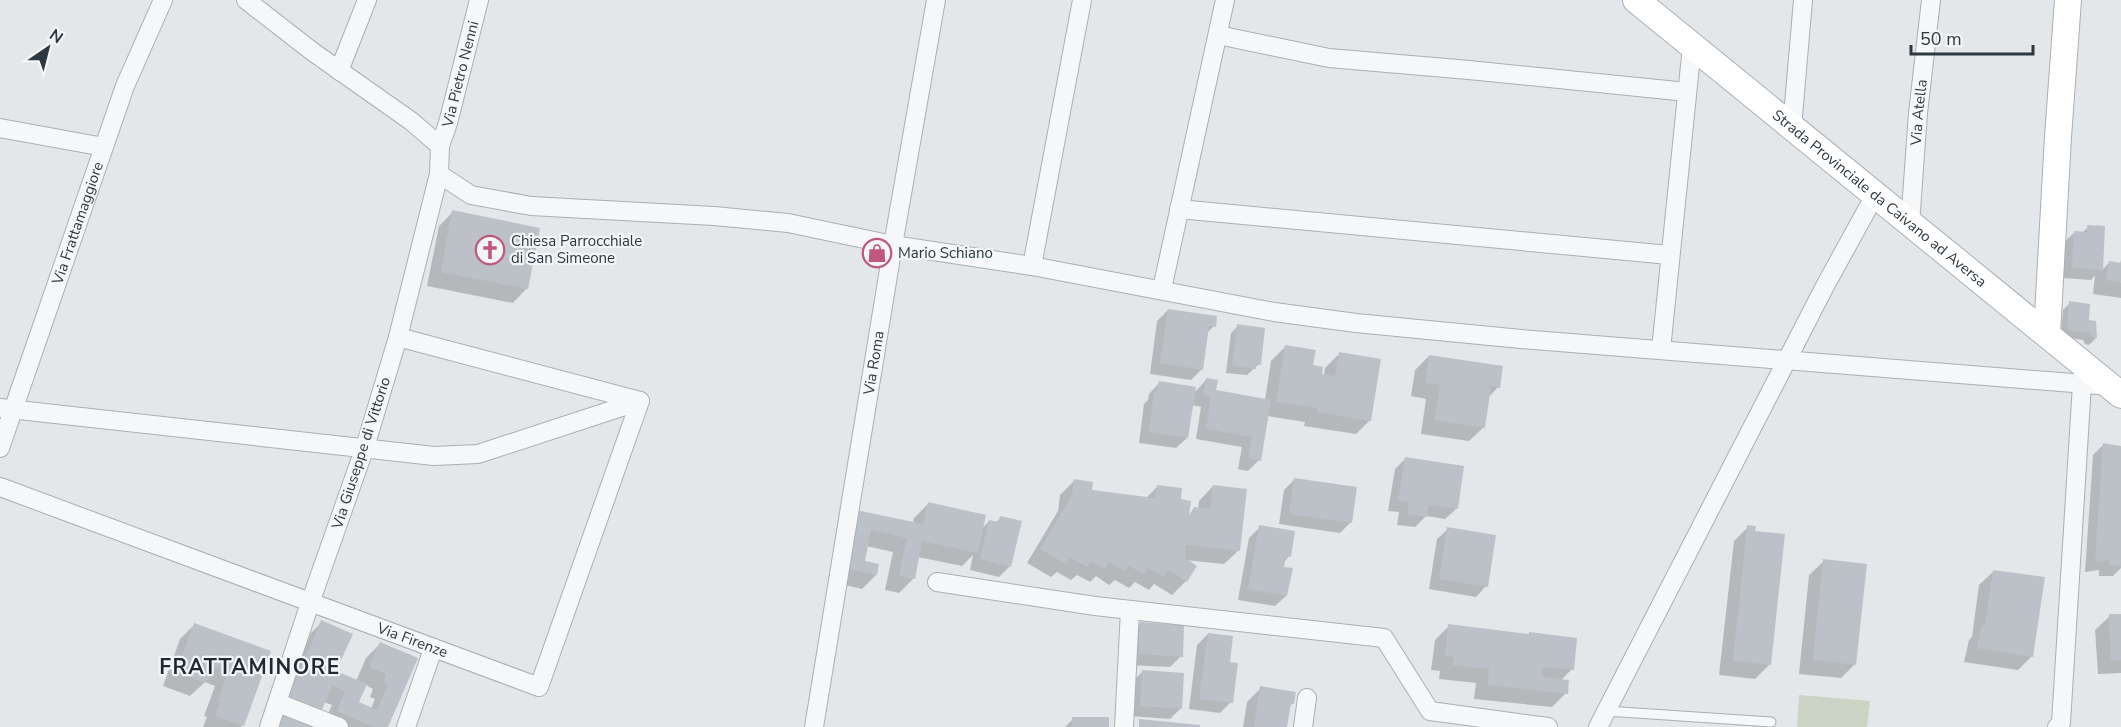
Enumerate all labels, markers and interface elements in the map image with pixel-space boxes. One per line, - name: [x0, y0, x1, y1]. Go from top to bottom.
- north arrow: [18, 18, 78, 78]
- scale bar: [1911, 18, 2032, 56]
- street label: Via Pietro Nenni: [437, 19, 483, 130]
- text: N: [45, 24, 67, 49]
- text: 50 m: [1920, 27, 1962, 51]
- street label: Via Atella: [1906, 78, 1932, 147]
- street label: Strada Provinciale da Caivano ad Aversa: [1768, 105, 1991, 292]
- street label: Via Frattamaggiore: [47, 159, 108, 288]
- place label: Chiesa Parrocchiale di San Simeone: [511, 231, 642, 268]
- church icon: Chiesa Parrocchiale di San Simeone: [474, 234, 506, 266]
- shop icon: Mario Schiano: [861, 237, 893, 269]
- place label: Mario Schiano: [898, 243, 993, 263]
- street label: Via Roma: [858, 329, 889, 397]
- street label: Via Giuseppe di Vittorio: [327, 374, 395, 532]
- street label: Via Firenze: [373, 617, 451, 662]
- district label: FRATTAMINORE: [159, 653, 341, 681]

